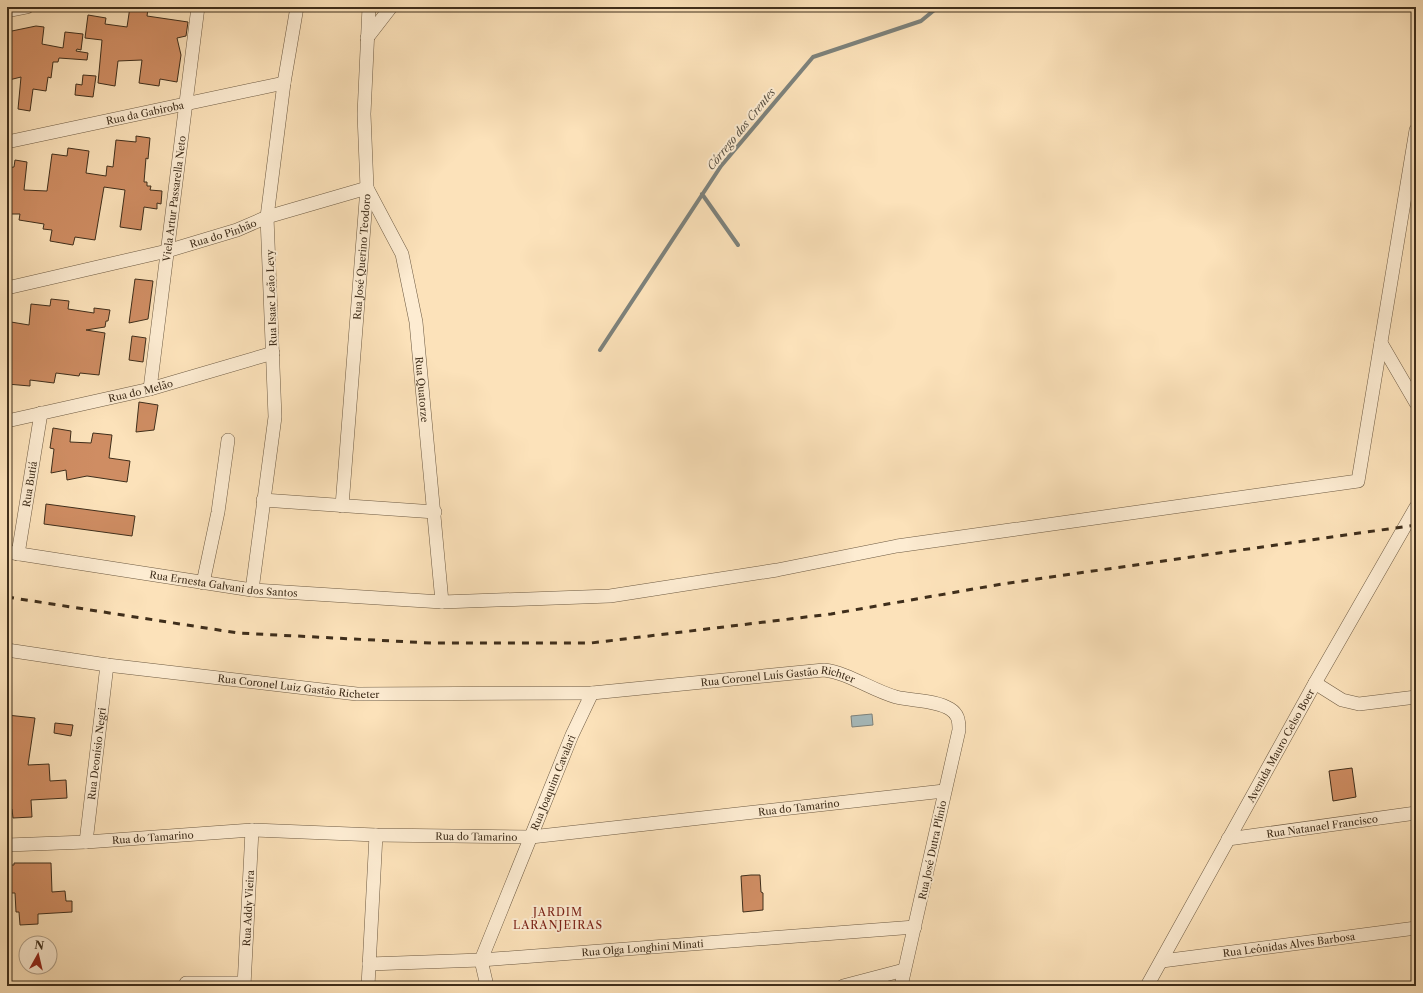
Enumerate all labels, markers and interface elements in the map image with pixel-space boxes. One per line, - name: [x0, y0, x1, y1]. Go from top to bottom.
- water label: Córrego dos Crentes: [704, 85, 778, 173]
- street label: Rua da Gabiroba: [105, 98, 186, 128]
- street label: Viela Artur Passarella Neto: [160, 135, 189, 263]
- street label: Rua José Querino Teodoro: [351, 193, 374, 320]
- street label: Rua do Pinhão: [188, 216, 259, 251]
- street label: Rua Isaac Leão Levy: [263, 249, 280, 347]
- street label: Rua Quatorze: [412, 356, 431, 423]
- street label: Rua do Melão: [107, 377, 175, 405]
- street label: Rua Butiá: [20, 459, 40, 508]
- street label: Rua Ernesta Galvani dos Santos: [149, 568, 298, 600]
- street label: Rua Coronel Luís Gastão Richter: [700, 664, 858, 689]
- street label: Rua Coronel Luiz Gastão Richeter: [217, 672, 380, 701]
- street label: Avenida Mauro Celso Boer: [1244, 686, 1318, 806]
- street label: Rua Deonísio Negri: [85, 707, 109, 801]
- street label: Rua Joaquim Cavalari: [528, 733, 578, 833]
- street label: Rua do Tamarino: [757, 797, 840, 819]
- street label: Rua José Dutra Plínio: [916, 799, 949, 901]
- street label: Rua Natanael Francisco: [1266, 812, 1379, 841]
- street label: Rua do Tamarino: [111, 828, 194, 847]
- street label: Rua do Tamarino: [435, 830, 517, 844]
- street label: Rua Addy Vieira: [240, 869, 257, 947]
- district label: JARDIM LARANJEIRAS: [513, 905, 603, 932]
- street label: Rua Leônidas Alves Barbosa: [1222, 930, 1357, 960]
- north arrow: [18, 935, 58, 975]
- street label: Rua Olga Longhini Minati: [581, 937, 704, 959]
- text: N: [34, 938, 46, 953]

